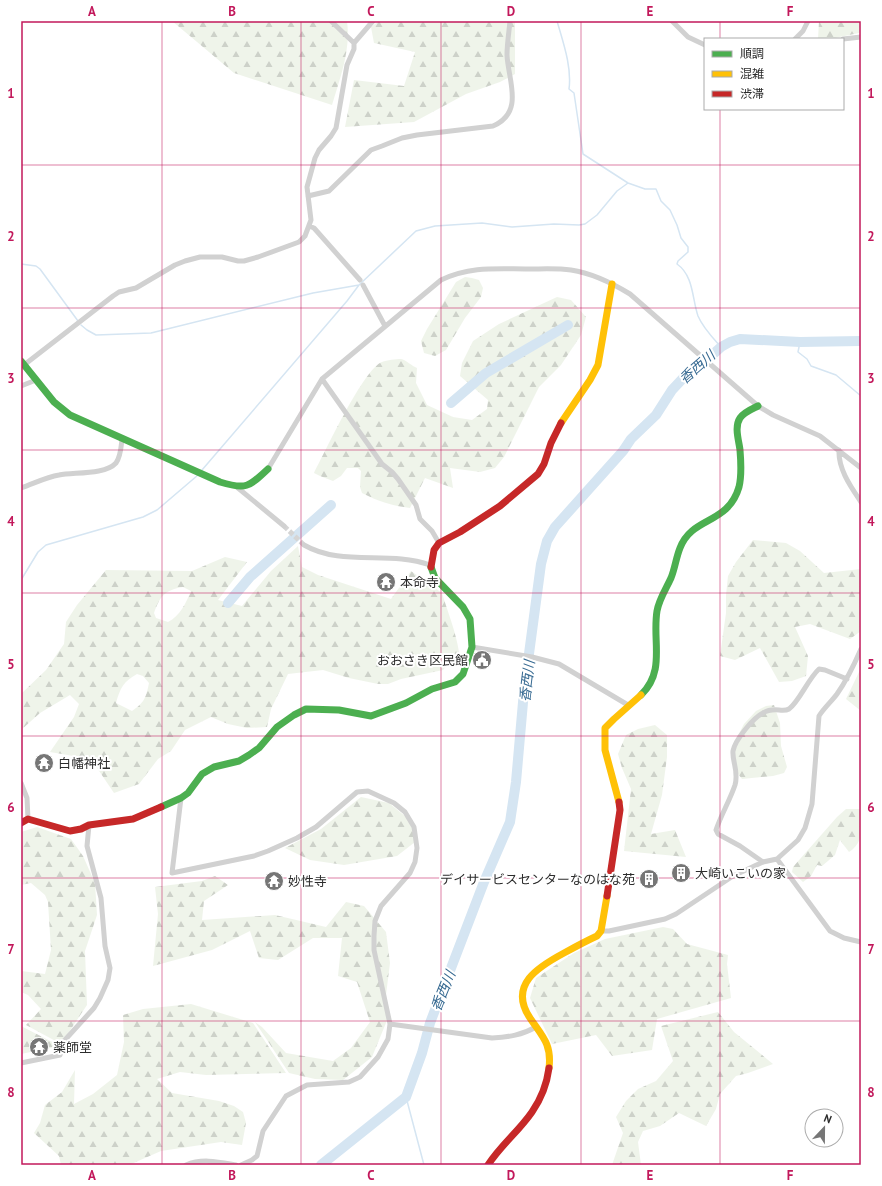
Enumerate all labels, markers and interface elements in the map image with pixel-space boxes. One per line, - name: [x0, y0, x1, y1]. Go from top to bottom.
- text: A: [88, 3, 96, 20]
- text: B: [228, 3, 236, 20]
- text: C: [367, 3, 375, 20]
- text: D: [507, 3, 515, 20]
- text: E: [647, 3, 654, 20]
- text: F: [787, 3, 794, 20]
- legend: [704, 38, 844, 110]
- text: 順調: [740, 46, 764, 61]
- text: 混雑: [740, 66, 764, 81]
- text: 1: [7, 85, 15, 102]
- text: 1: [867, 85, 875, 102]
- text: 渋滞: [740, 86, 764, 101]
- text: 2: [7, 228, 15, 245]
- text: 2: [867, 228, 875, 245]
- water label: 香西川: [675, 345, 720, 388]
- text: 3: [7, 370, 15, 387]
- text: 3: [867, 370, 875, 387]
- text: 4: [7, 513, 15, 530]
- text: 4: [867, 513, 875, 530]
- temple icon: 本命寺: [375, 571, 397, 593]
- place label: 本命寺: [400, 574, 439, 591]
- public building icon: おおさき区民館: [471, 649, 493, 671]
- place label: おおさき区民館: [377, 652, 468, 669]
- text: 5: [7, 656, 15, 673]
- text: 5: [867, 656, 875, 673]
- water label: 香西川: [516, 657, 539, 703]
- temple icon: 白幡神社: [33, 752, 55, 774]
- place label: 白幡神社: [58, 755, 110, 772]
- text: 6: [7, 799, 15, 816]
- text: 6: [867, 799, 875, 816]
- building icon: 大崎いこいの家: [670, 862, 692, 884]
- place label: 大崎いこいの家: [695, 865, 786, 882]
- building icon: デイサービスセンターなのはな苑: [638, 868, 660, 890]
- temple icon: 妙性寺: [263, 870, 285, 892]
- place label: デイサービスセンターなのはな苑: [440, 871, 635, 888]
- place label: 妙性寺: [288, 873, 327, 890]
- text: 7: [7, 941, 15, 958]
- text: 7: [867, 941, 875, 958]
- water label: 香西川: [427, 966, 460, 1014]
- temple icon: 薬師堂: [28, 1036, 50, 1058]
- place label: 薬師堂: [53, 1039, 92, 1056]
- text: 8: [7, 1084, 15, 1101]
- text: 8: [867, 1084, 875, 1101]
- north arrow: [804, 1108, 844, 1148]
- text: N: [822, 1111, 834, 1127]
- text: A: [88, 1167, 96, 1184]
- text: B: [228, 1167, 236, 1184]
- text: C: [367, 1167, 375, 1184]
- text: D: [507, 1167, 515, 1184]
- text: E: [647, 1167, 654, 1184]
- text: F: [787, 1167, 794, 1184]

